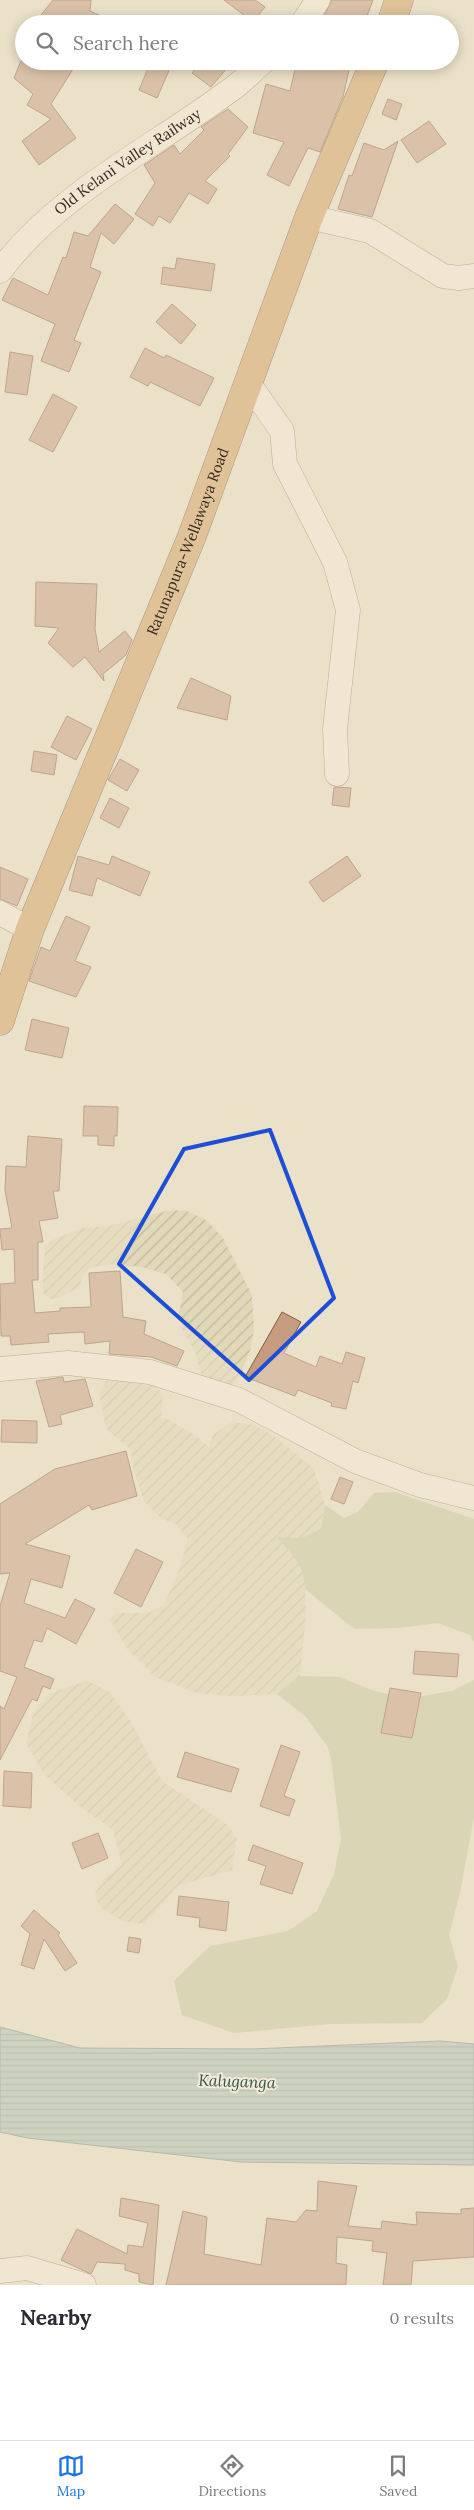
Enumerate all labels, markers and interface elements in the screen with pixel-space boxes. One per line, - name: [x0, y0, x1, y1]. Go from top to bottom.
- search box: [15, 15, 459, 70]
- icon: search: [33, 29, 61, 57]
- text: Search here: [73, 31, 179, 55]
- street label: Old Kelani Valley Railway: [50, 104, 204, 219]
- street label: Ratunapura-Wellawaya Road: [142, 445, 232, 638]
- water label: Kaluganga: [198, 2070, 276, 2092]
- text: Nearby: [20, 2304, 91, 2331]
- text: 0 results: [389, 2308, 454, 2328]
- tab: Map: [57, 2452, 85, 2500]
- tab: Directions: [198, 2452, 266, 2500]
- tab: Saved: [379, 2452, 417, 2500]

